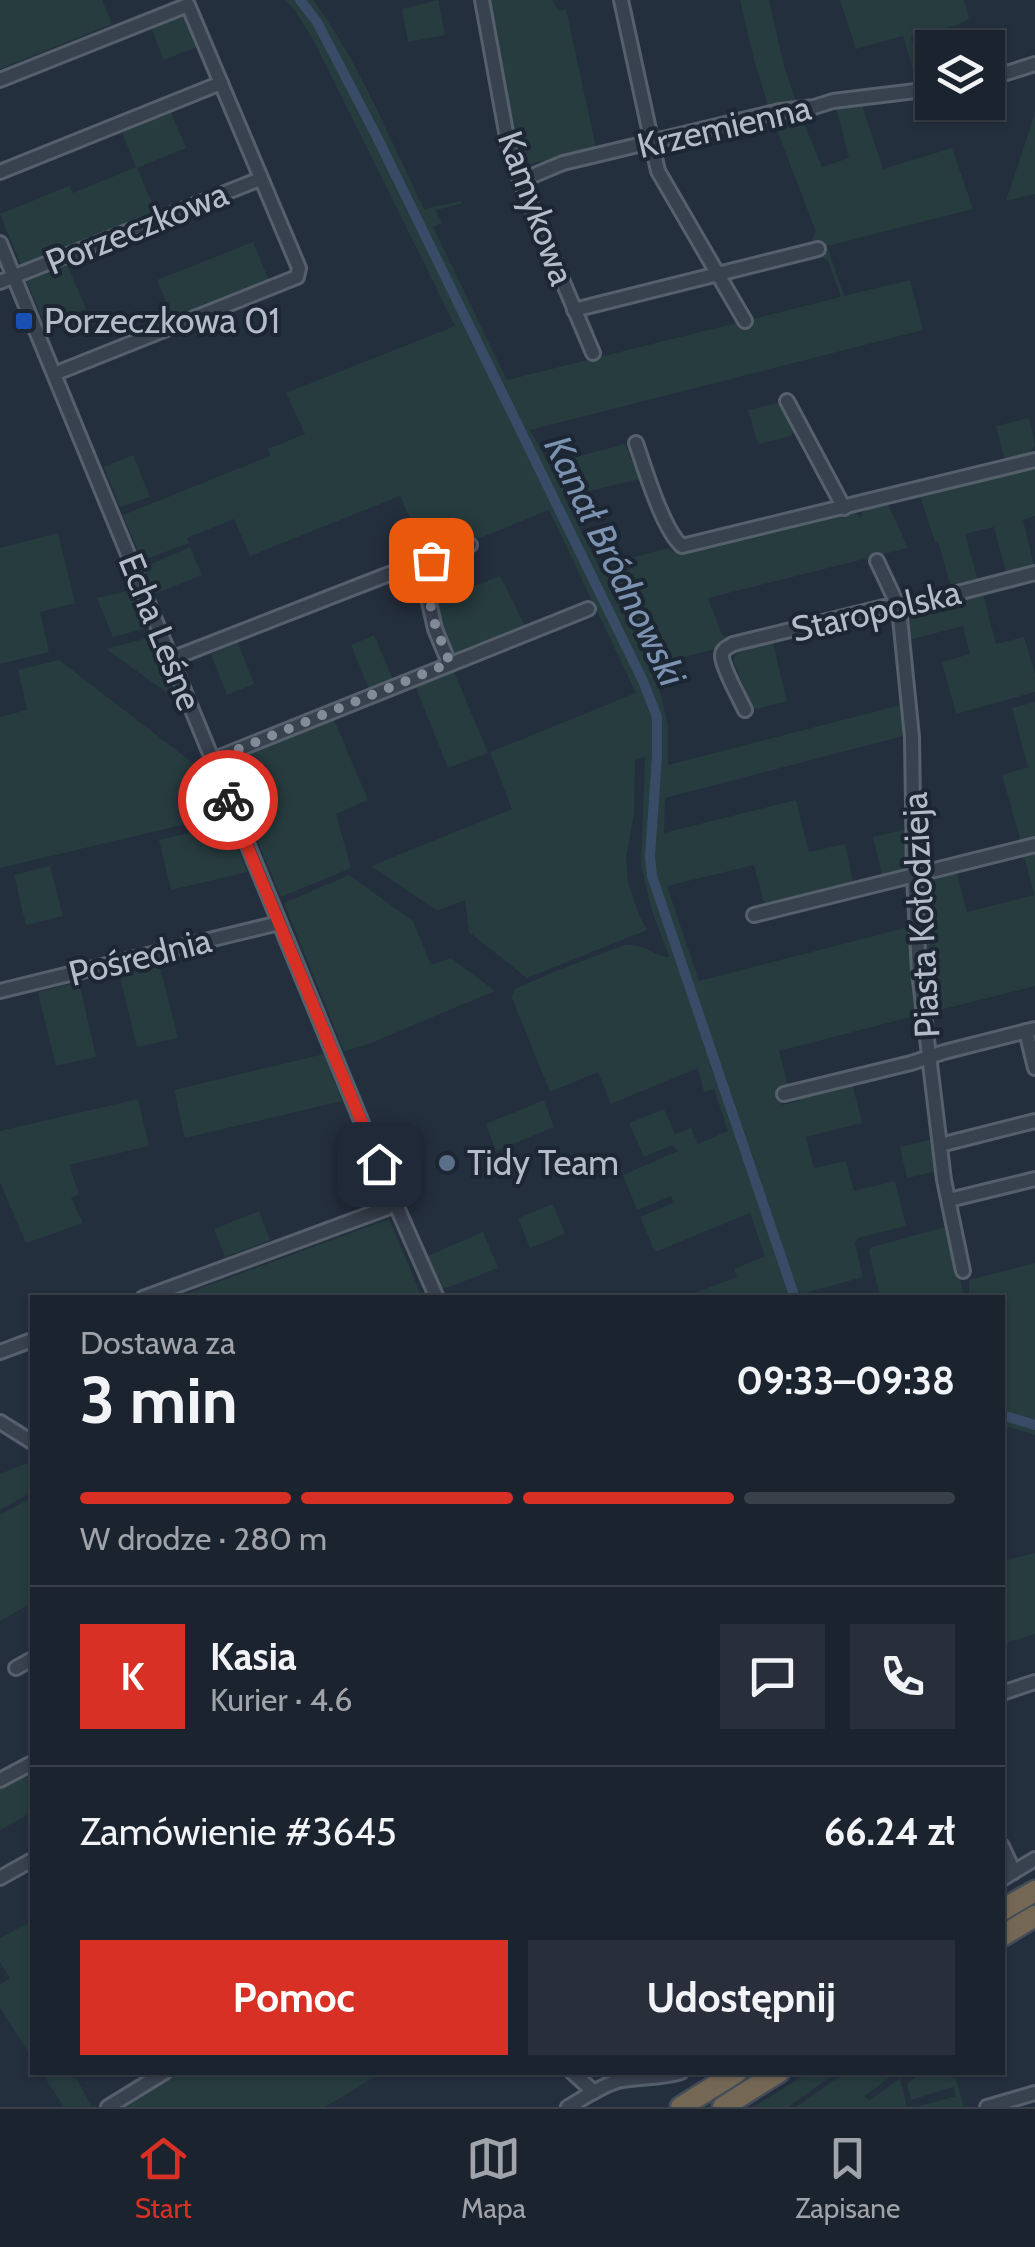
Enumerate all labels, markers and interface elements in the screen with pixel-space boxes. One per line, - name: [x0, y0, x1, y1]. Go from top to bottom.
- map controls: [915, 30, 1005, 120]
- button: layers: [915, 30, 1005, 120]
- street label: Krzemienna: [633, 86, 815, 167]
- street label: Kamykowa: [489, 125, 584, 291]
- street label: Porzeczkowa: [40, 172, 234, 283]
- place label: Porzeczkowa 01: [44, 299, 280, 342]
- marker: Porzeczkowa 01: [13, 310, 35, 332]
- water label: Kanał Bródnowski: [535, 428, 697, 694]
- pin: [389, 518, 474, 603]
- icon: bag: [404, 533, 459, 588]
- street label: Echa Leśne: [110, 547, 211, 717]
- street label: Staropolska: [787, 570, 965, 651]
- courier: [178, 750, 278, 850]
- icon: bike: [201, 773, 256, 828]
- street label: Piasta Kołodzieja: [893, 791, 948, 1039]
- street label: Pośrednia: [64, 918, 216, 995]
- pin: [337, 1122, 422, 1207]
- icon: home: [352, 1137, 407, 1192]
- place label: Tidy Team: [467, 1141, 619, 1184]
- marker: Tidy Team: [436, 1152, 458, 1174]
- text: Dostawa za: [80, 1323, 236, 1362]
- text: 09:33–09:38: [736, 1357, 955, 1404]
- text: 3 min: [80, 1360, 238, 1439]
- text: W drodze · 280 m: [80, 1519, 327, 1558]
- button: chat: [720, 1624, 825, 1729]
- button: phone: [850, 1624, 955, 1729]
- text: Kasia: [210, 1633, 297, 1680]
- text: K: [121, 1653, 144, 1700]
- text: Kurier · 4.6: [210, 1680, 352, 1719]
- text: Zamówienie #3645: [80, 1808, 397, 1855]
- text: 66.24 zł: [824, 1808, 955, 1855]
- button: Pomoc: [80, 1940, 508, 2055]
- button: Udostępnij: [528, 1940, 955, 2055]
- tab: Start: [135, 2131, 192, 2225]
- tab: Mapa: [461, 2131, 526, 2225]
- tab: Zapisane: [795, 2131, 900, 2225]

